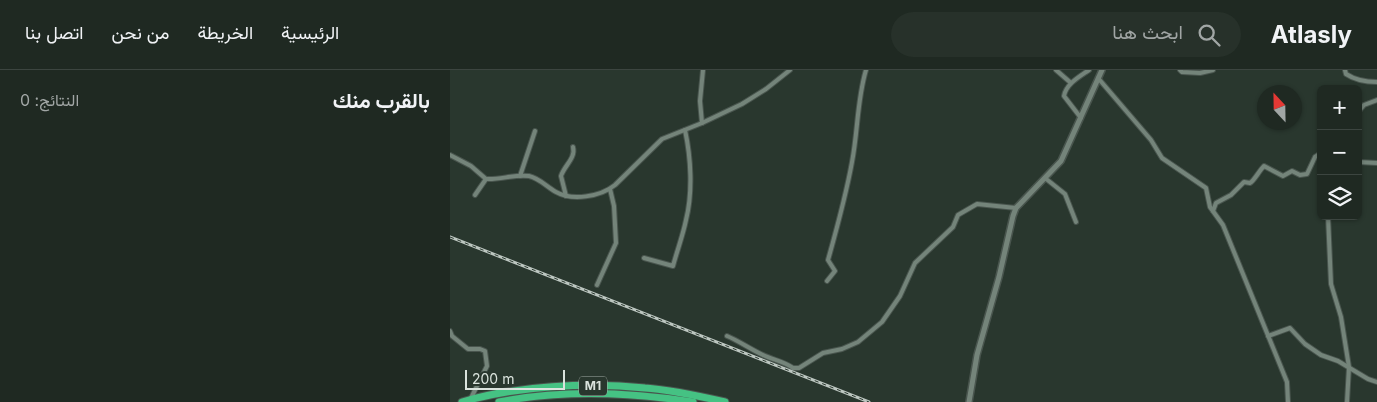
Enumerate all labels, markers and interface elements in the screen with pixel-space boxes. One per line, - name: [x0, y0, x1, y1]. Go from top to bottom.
- search box: [891, 12, 1241, 57]
- text: Atlasly: [1271, 20, 1352, 49]
- text: ابحث هنا: [1112, 21, 1183, 44]
- icon: search: [1195, 21, 1223, 49]
- text: اتصل بنا: [25, 22, 83, 43]
- text: من نحن: [111, 22, 169, 43]
- text: الخريطة: [197, 22, 253, 43]
- text: الرئيسية: [281, 22, 339, 43]
- north arrow: [1257, 85, 1302, 130]
- map controls: [1317, 85, 1362, 220]
- button: +: [1317, 85, 1362, 130]
- text: بالقرب منك: [333, 88, 430, 113]
- text: النتائج: 0: [20, 90, 79, 110]
- button: −: [1317, 130, 1362, 175]
- button: layers: [1317, 175, 1362, 220]
- scale bar: [465, 367, 565, 390]
- text: 200 m: [472, 370, 514, 387]
- road number: M1: [579, 376, 607, 396]

